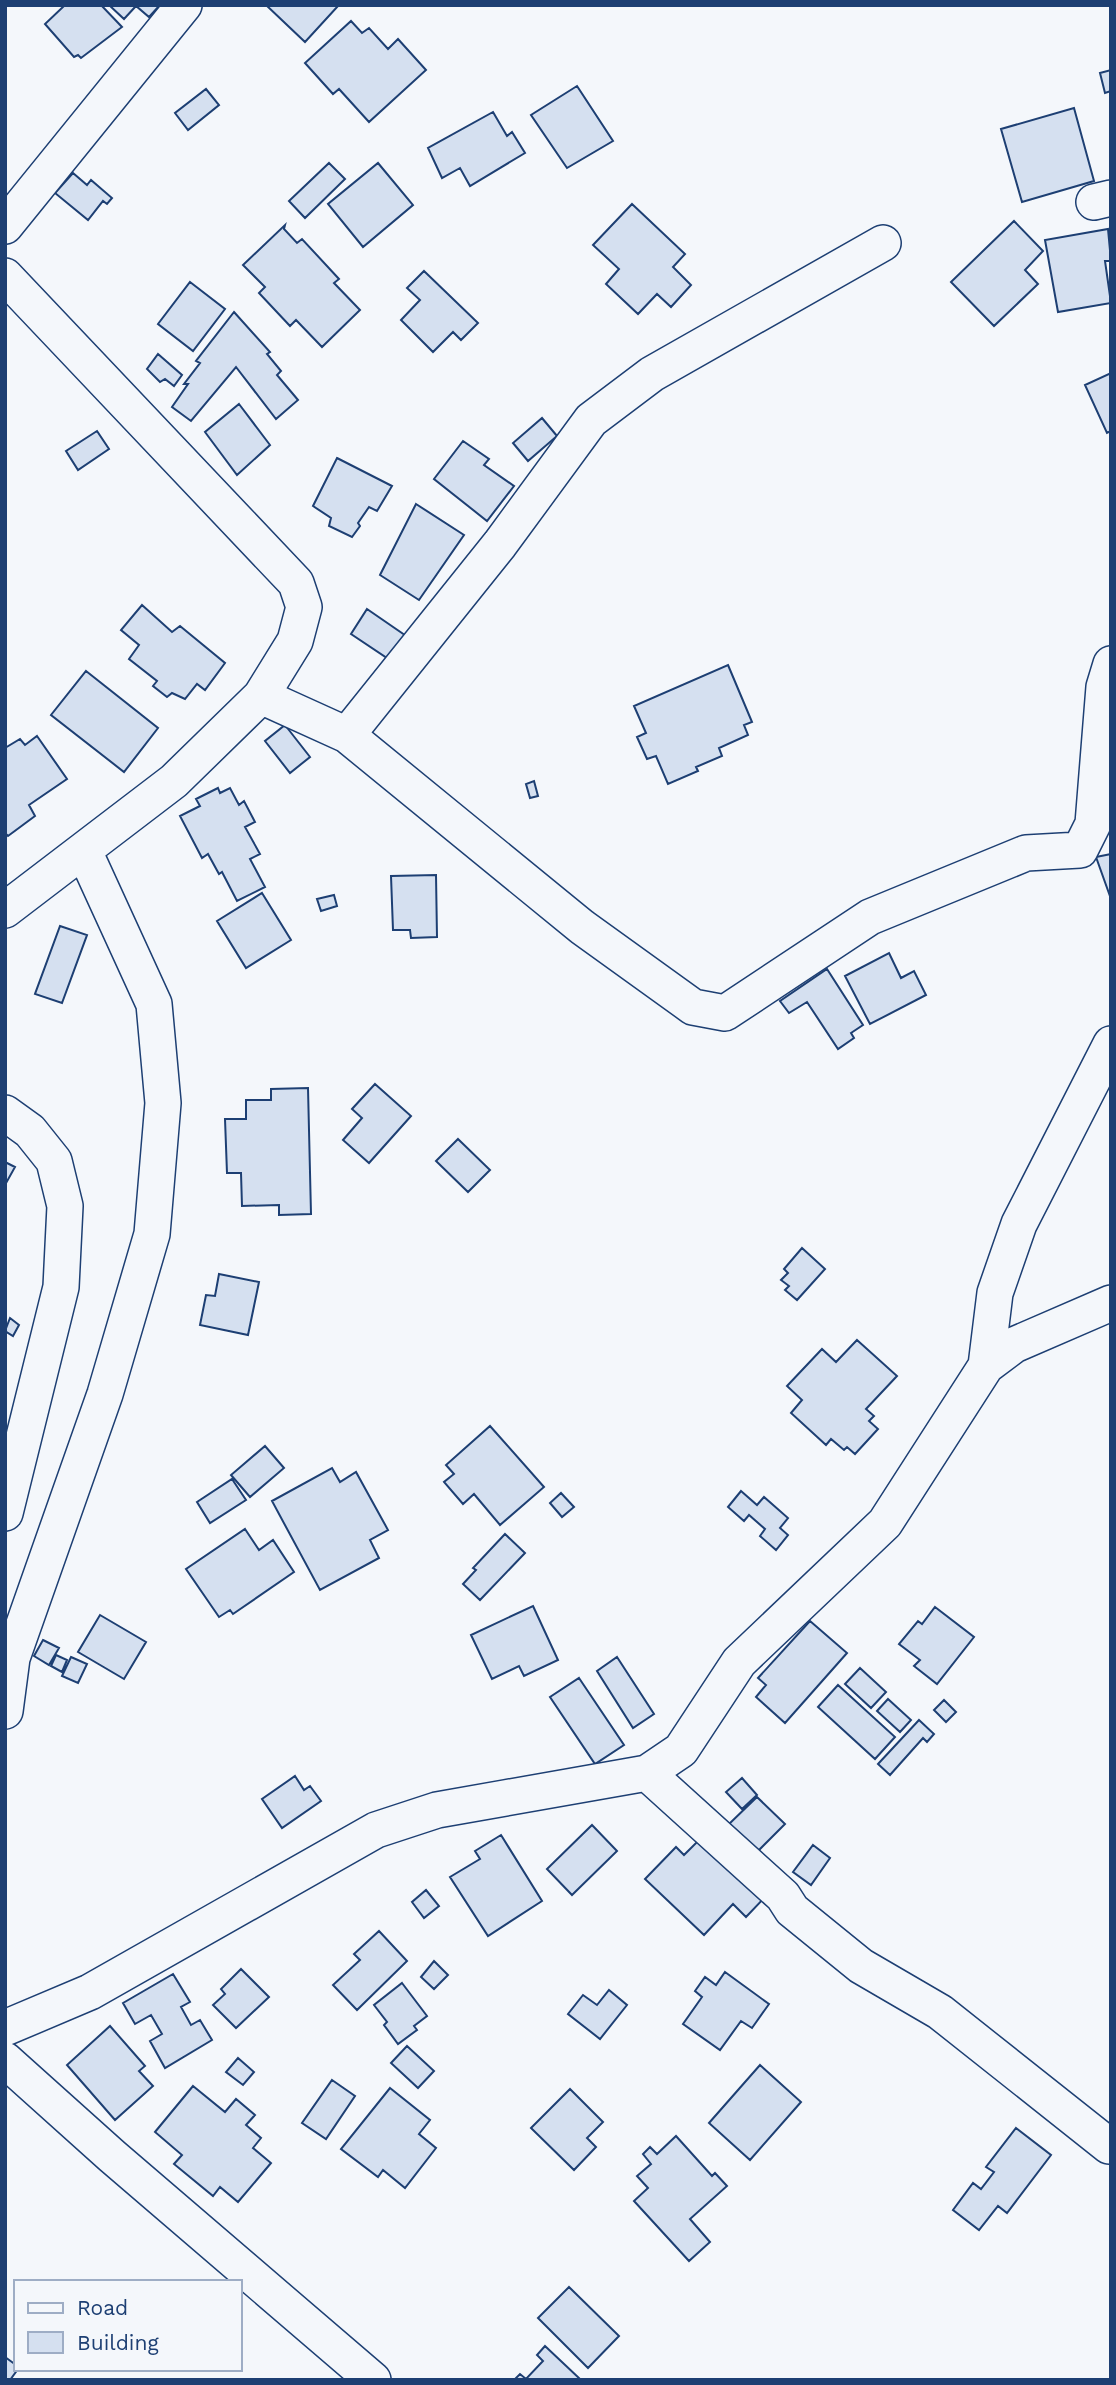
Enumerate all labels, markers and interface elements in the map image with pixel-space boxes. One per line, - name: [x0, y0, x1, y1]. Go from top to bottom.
- legend: [14, 2280, 242, 2371]
- text: Road: [77, 2295, 128, 2320]
- text: Building: [77, 2330, 159, 2355]

